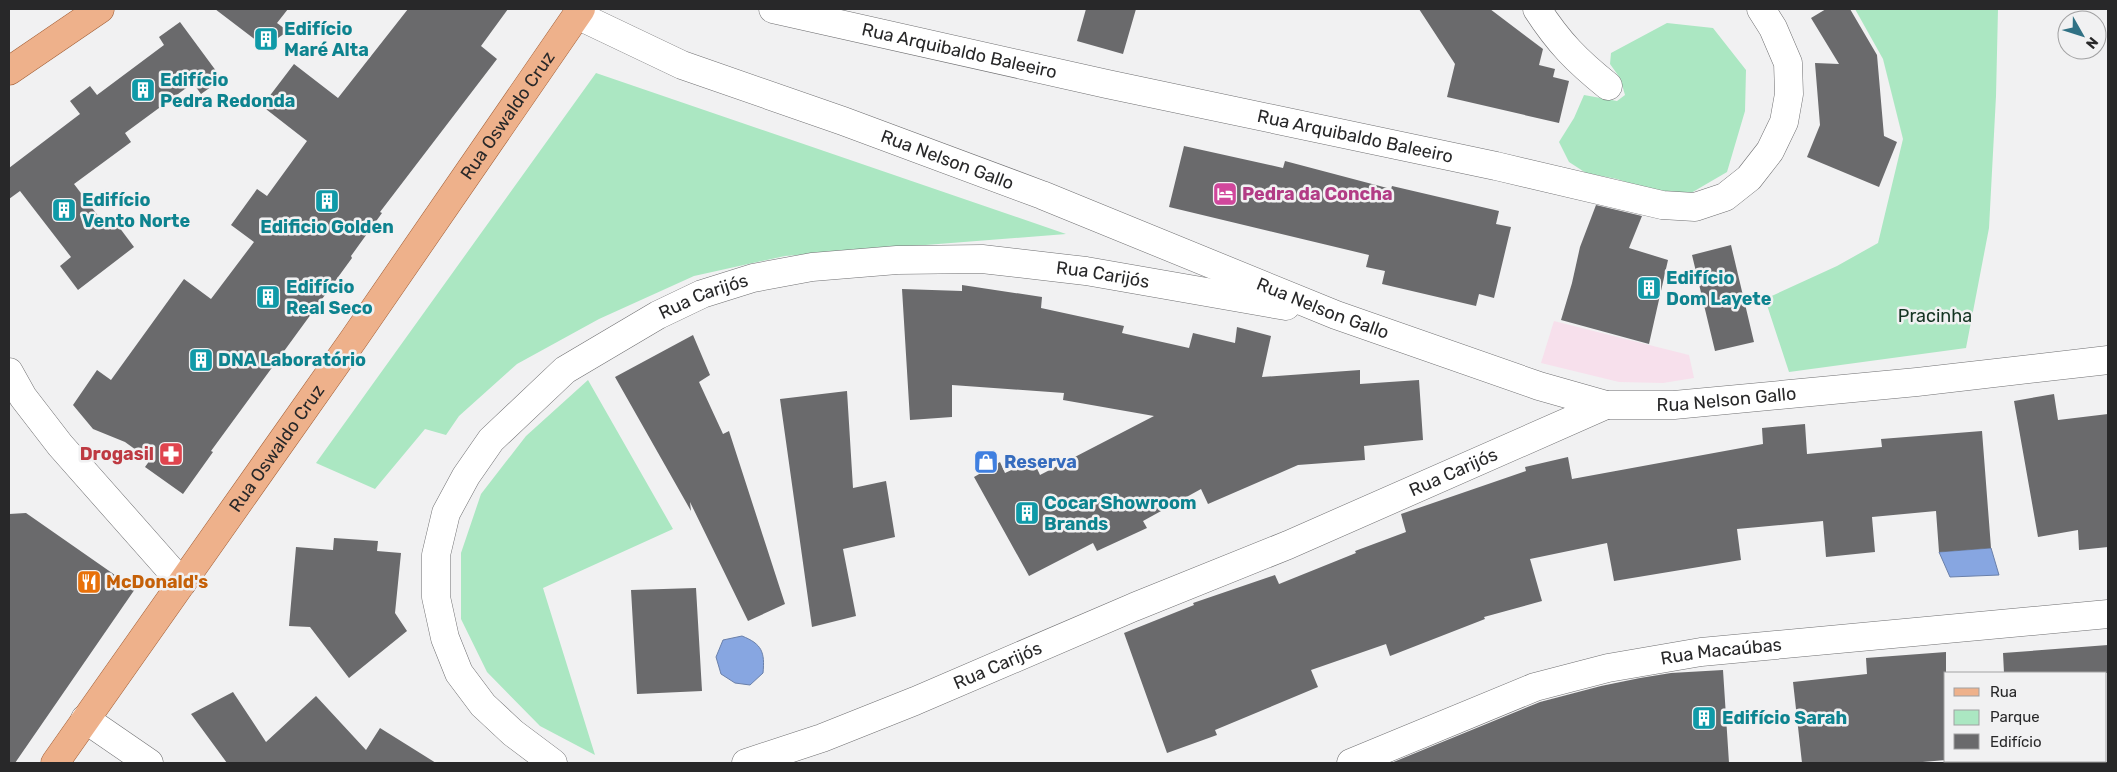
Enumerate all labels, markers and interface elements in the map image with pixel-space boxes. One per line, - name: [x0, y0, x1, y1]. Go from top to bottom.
- north arrow: [2057, 10, 2107, 60]
- place label: Edifício Maré Alta: [284, 18, 369, 61]
- street label: Rua Arquibaldo Baleeiro: [860, 18, 1059, 83]
- building icon: Edifício Maré Alta: [253, 26, 279, 52]
- text: N: [2082, 34, 2101, 52]
- street label: Rua Oswaldo Cruz: [456, 47, 559, 184]
- place label: Edifício Pedra Redonda: [160, 69, 296, 112]
- building icon: Edifício Pedra Redonda: [130, 77, 156, 103]
- street label: Rua Arquibaldo Baleeiro: [1255, 105, 1455, 168]
- street label: Rua Nelson Gallo: [878, 125, 1017, 195]
- hotel icon: Pedra da Concha: [1212, 181, 1238, 207]
- place label: Pedra da Concha: [1242, 183, 1393, 205]
- building icon: Edificio Golden: [314, 188, 340, 214]
- place label: Edifício Vento Norte: [82, 189, 190, 232]
- building icon: Edifício Vento Norte: [51, 197, 77, 223]
- place label: Edificio Golden: [260, 216, 394, 238]
- street label: Rua Carijós: [1055, 257, 1151, 293]
- place label: Edifício Dom Layete: [1666, 267, 1772, 310]
- street label: Rua Carijós: [655, 269, 751, 324]
- street label: Rua Nelson Gallo: [1253, 273, 1392, 344]
- building icon: Edifício Dom Layete: [1636, 275, 1662, 301]
- place label: Edifício Real Seco: [286, 276, 373, 319]
- building icon: Edifício Real Seco: [255, 284, 281, 310]
- park label: Pracinha: [1898, 305, 1972, 327]
- building icon: DNA Laboratório: [188, 347, 214, 373]
- place label: DNA Laboratório: [218, 349, 366, 371]
- street label: Rua Oswaldo Cruz: [224, 380, 329, 516]
- street label: Rua Nelson Gallo: [1657, 382, 1797, 416]
- pharmacy icon: Drogasil: [158, 441, 184, 467]
- place label: Drogasil: [80, 443, 154, 465]
- street label: Rua Carijós: [1406, 443, 1501, 501]
- shop icon: Reserva: [973, 449, 999, 475]
- place label: Reserva: [1004, 451, 1077, 473]
- place label: Cocar Showroom Brands: [1044, 492, 1197, 535]
- building icon: Cocar Showroom Brands: [1014, 500, 1040, 526]
- restaurant icon: McDonald's: [76, 569, 102, 595]
- place label: McDonald's: [106, 571, 208, 593]
- street label: Rua Macaúbas: [1659, 634, 1783, 670]
- street label: Rua Carijós: [950, 637, 1045, 694]
- legend: [1944, 672, 2107, 762]
- text: Rua: [1990, 683, 2017, 701]
- building icon: Edifício Sarah: [1691, 705, 1717, 731]
- place label: Edifício Sarah: [1722, 707, 1847, 729]
- text: Parque: [1990, 708, 2040, 726]
- text: Edifício: [1990, 733, 2042, 751]

